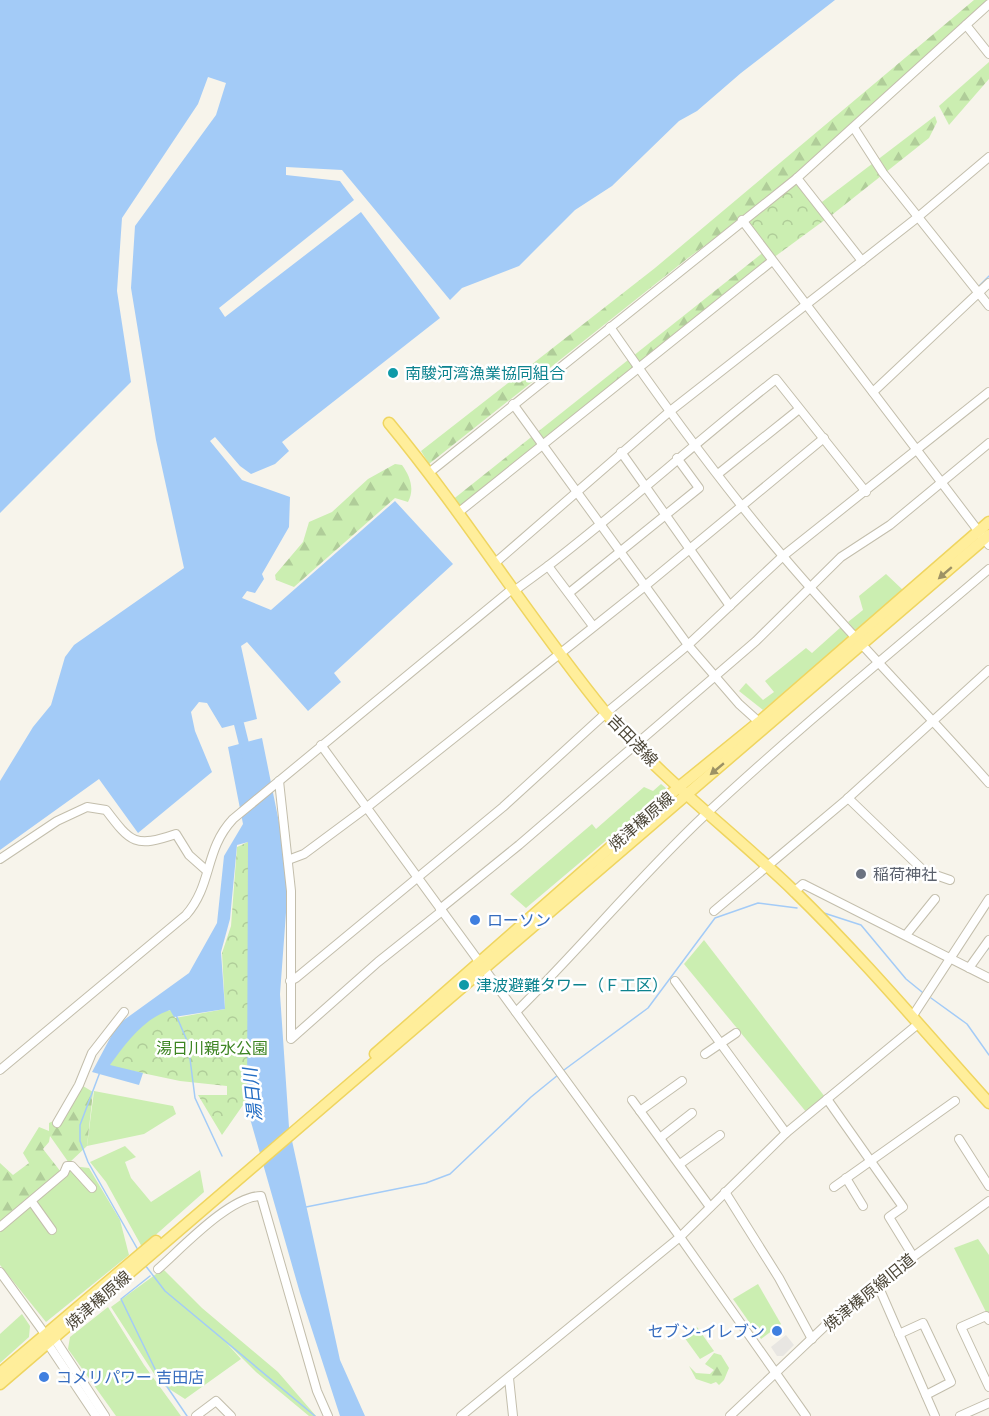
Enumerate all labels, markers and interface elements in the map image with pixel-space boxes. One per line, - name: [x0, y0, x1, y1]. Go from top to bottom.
- place label: 南駿河湾漁業協同組合: [405, 362, 565, 384]
- marker: 南駿河湾漁業協同組合: [386, 366, 400, 380]
- one-way arrow: [938, 566, 953, 579]
- street label: 吉田港線: [603, 709, 663, 771]
- one-way arrow: [710, 762, 725, 775]
- street label: 焼津榛原線: [604, 786, 678, 856]
- place label: 稲荷神社: [873, 863, 937, 885]
- marker: 稲荷神社: [854, 867, 868, 881]
- place label: ローソン: [487, 909, 551, 931]
- marker: ローソン: [468, 913, 482, 927]
- place label: 津波避難タワー（Ｆ工区）: [476, 974, 668, 996]
- marker: 津波避難タワー（Ｆ工区）: [457, 978, 471, 992]
- park label: 湯日川親水公園: [156, 1037, 268, 1059]
- water label: 湯日川: [237, 1065, 267, 1123]
- street label: 焼津榛原線旧道: [819, 1248, 919, 1336]
- street label: 焼津榛原線: [61, 1265, 135, 1335]
- place label: セブン-イレブン: [648, 1320, 765, 1342]
- marker: セブン-イレブン: [770, 1324, 784, 1338]
- place label: コメリパワー 吉田店: [56, 1366, 204, 1388]
- marker: コメリパワー 吉田店: [37, 1370, 51, 1384]

